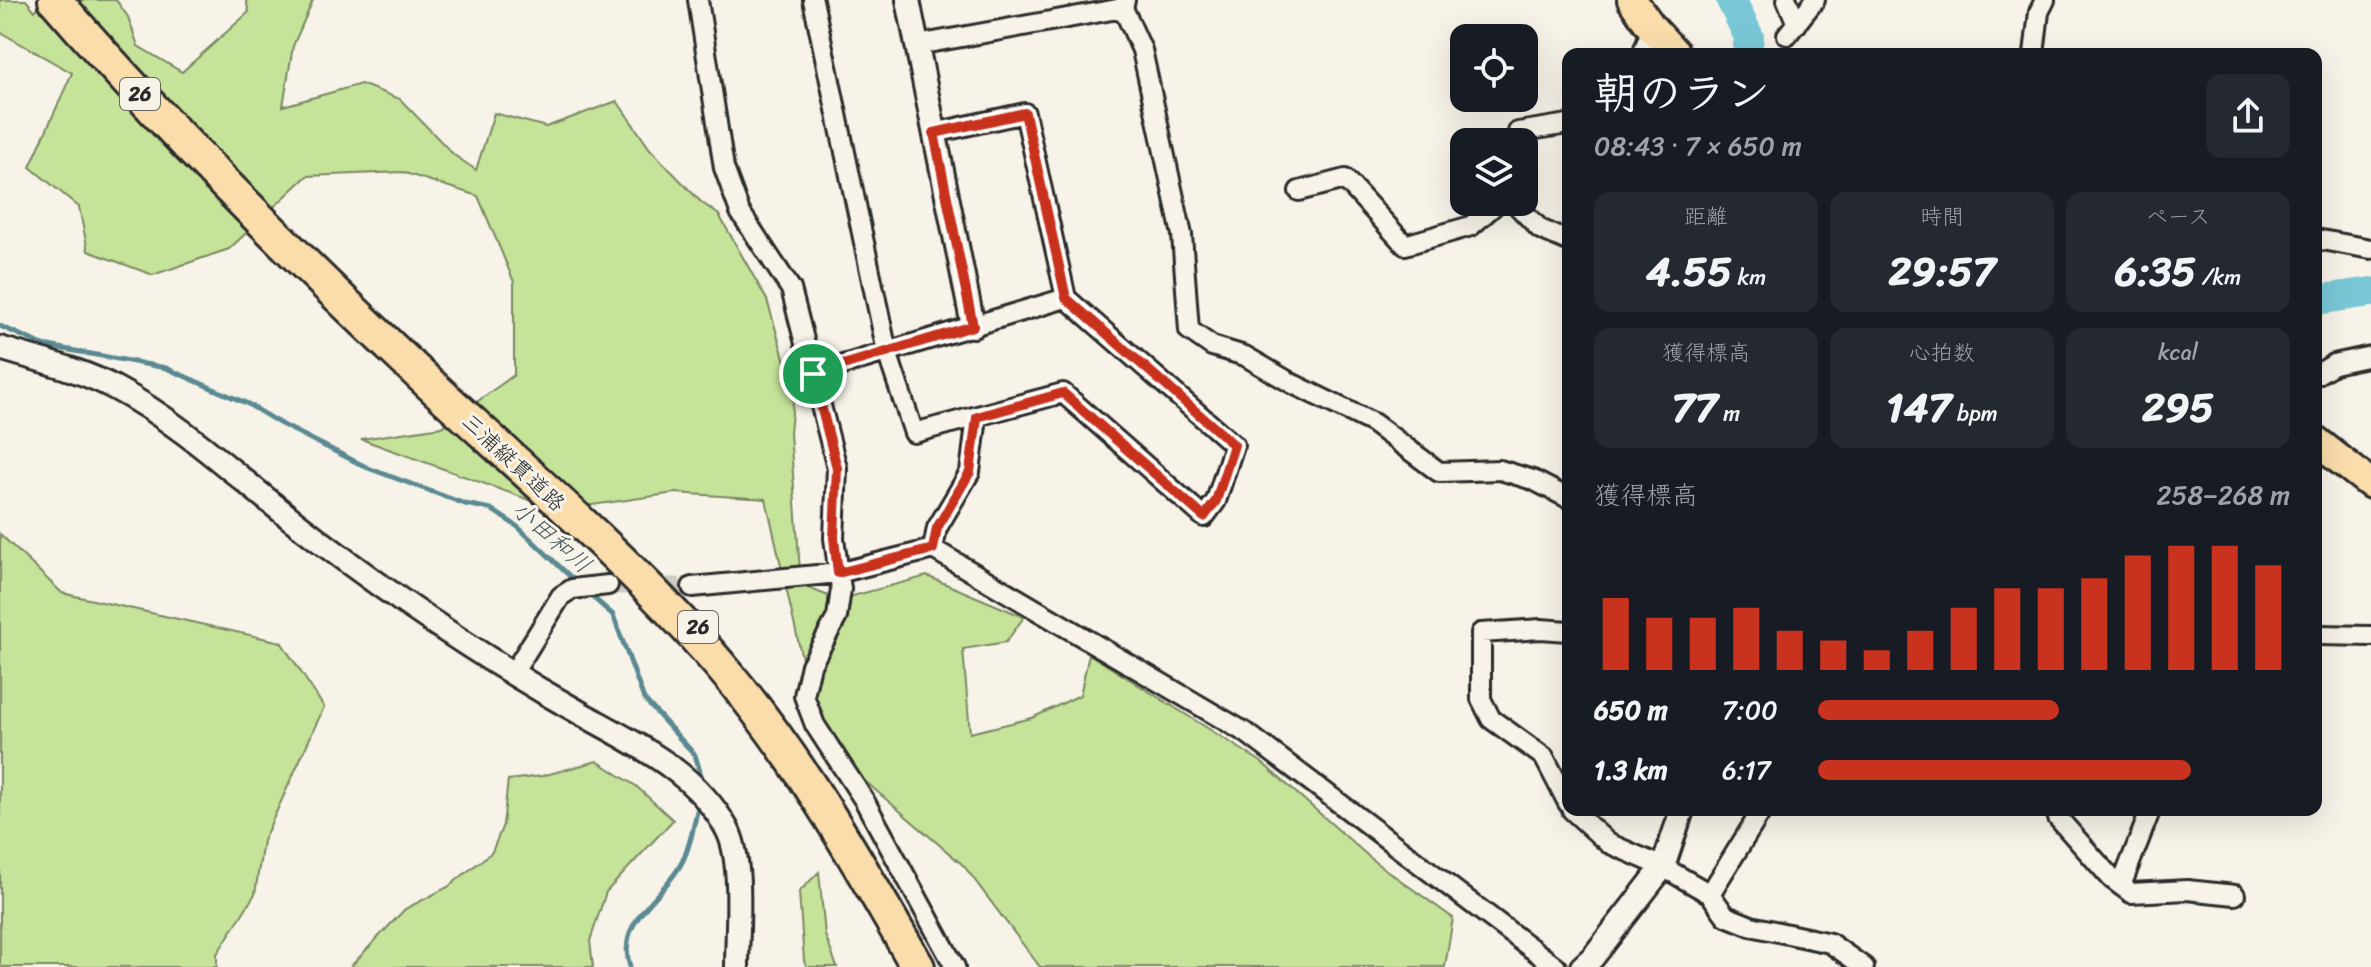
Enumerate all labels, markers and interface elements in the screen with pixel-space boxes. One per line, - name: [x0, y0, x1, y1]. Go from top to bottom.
- map controls: [1450, 24, 1538, 216]
- button: locate: [1450, 24, 1538, 112]
- text: 朝のラン: [1594, 54, 1770, 132]
- button: share: [2206, 74, 2290, 158]
- road number: 26: [120, 78, 160, 110]
- text: 08:43 · 7 × 650 m: [1594, 123, 1802, 169]
- button: layers: [1450, 128, 1538, 216]
- text: 距離: [1684, 197, 1728, 236]
- text: 時間: [1920, 197, 1964, 236]
- text: ペース: [2146, 197, 2210, 236]
- text: 4.55: [1646, 236, 1732, 307]
- text: 29:57: [1889, 236, 1996, 307]
- text: 6:35: [2115, 236, 2196, 307]
- text: km: [1732, 258, 1766, 297]
- text: /km: [2196, 258, 2241, 297]
- text: 獲得標高: [1662, 333, 1750, 372]
- text: 心拍数: [1909, 333, 1975, 372]
- text: kcal: [2158, 333, 2198, 372]
- pin: [779, 340, 847, 408]
- icon: arrive: [791, 352, 835, 396]
- text: 77: [1672, 372, 1718, 443]
- text: 147: [1886, 372, 1951, 443]
- text: 295: [2142, 372, 2214, 443]
- text: m: [1718, 394, 1740, 433]
- text: bpm: [1951, 394, 1998, 433]
- street label: 三浦縦貫道路: [452, 403, 575, 522]
- text: 獲得標高: [1594, 472, 1698, 518]
- text: 258–268 m: [2157, 472, 2290, 518]
- water label: 小田和川: [502, 490, 602, 584]
- road number: 26: [678, 611, 718, 643]
- text: 650 m: [1594, 687, 1668, 733]
- text: 7:00: [1722, 687, 1778, 733]
- text: 1.3 km: [1594, 747, 1668, 793]
- text: 6:17: [1722, 747, 1771, 793]

